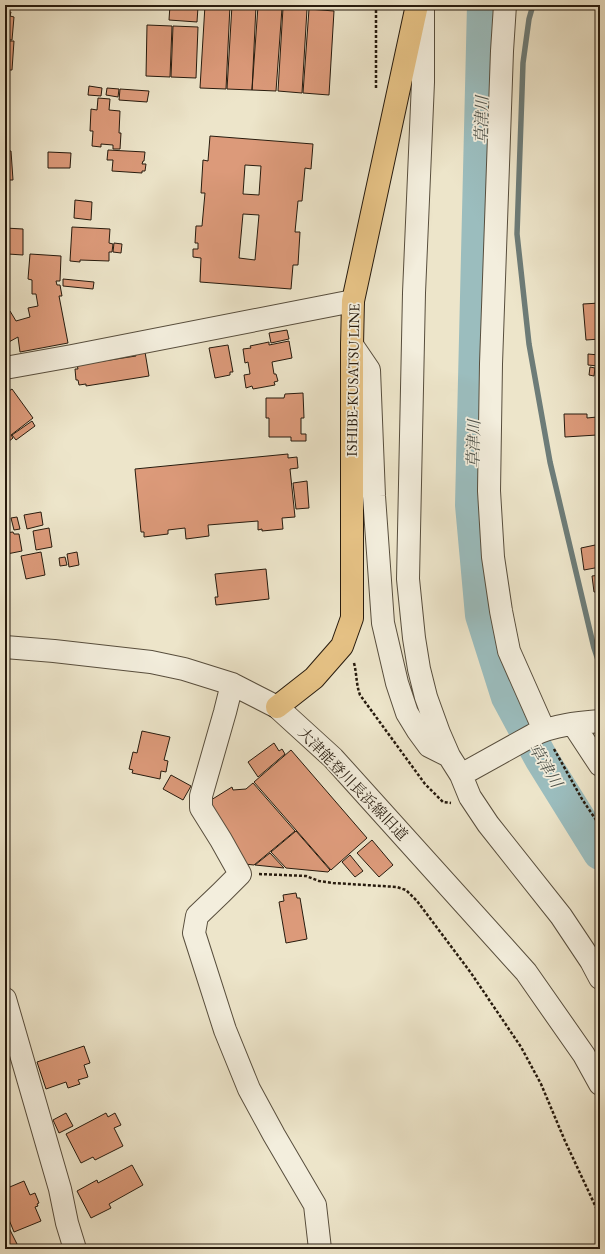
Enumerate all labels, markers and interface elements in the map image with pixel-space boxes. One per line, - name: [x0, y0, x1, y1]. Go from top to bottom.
- water label: 草津川: [471, 94, 492, 144]
- street label: ISHIBE-KUSATSU LINE: [342, 303, 363, 457]
- water label: 草津川: [463, 418, 484, 468]
- street label: 大津能登川長浜線旧道: [294, 723, 412, 844]
- water label: 草津川: [524, 739, 568, 793]

